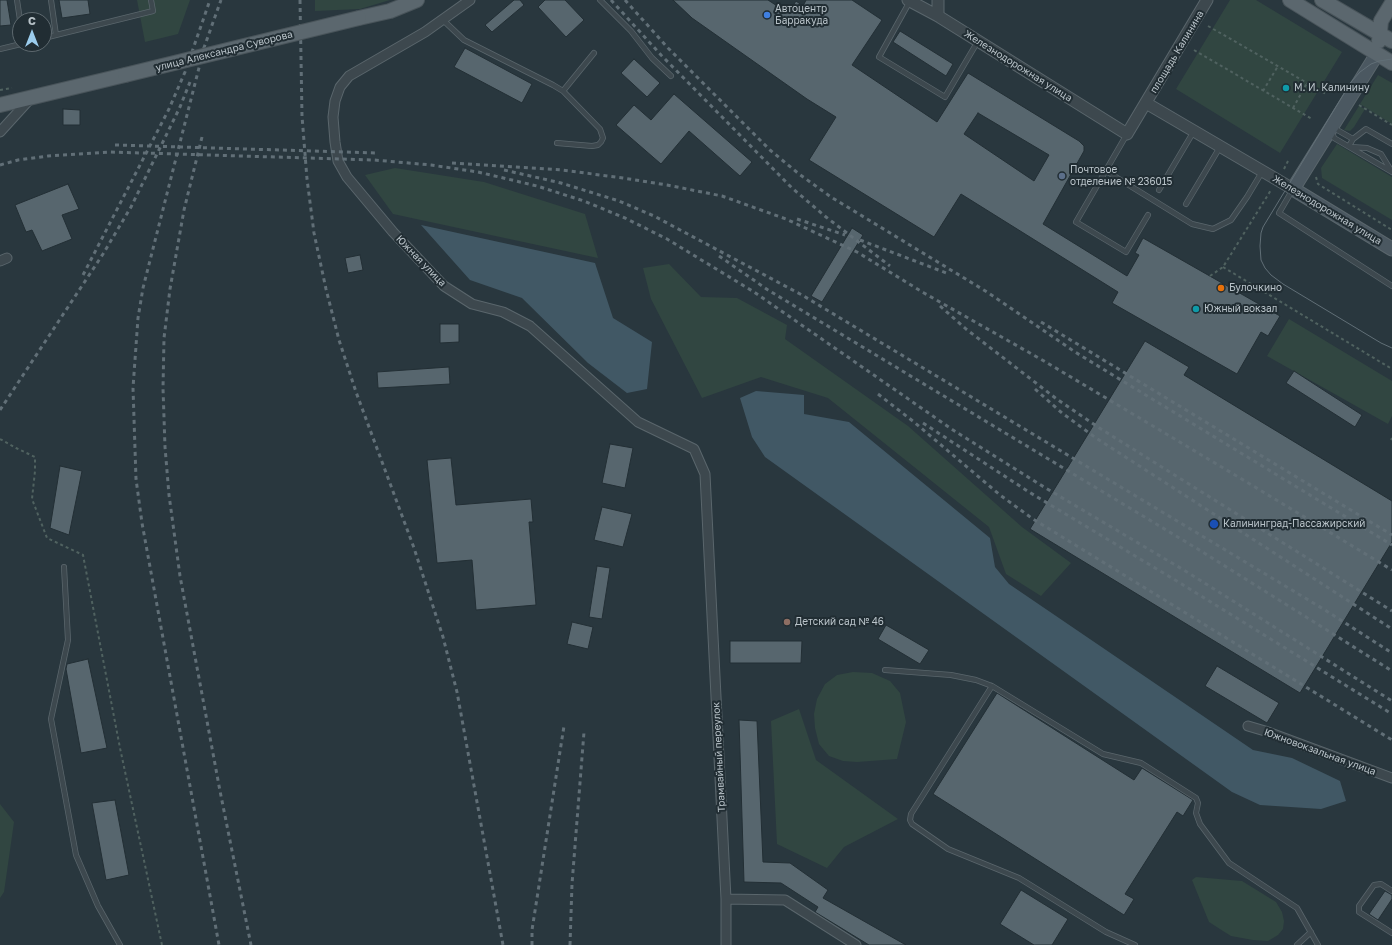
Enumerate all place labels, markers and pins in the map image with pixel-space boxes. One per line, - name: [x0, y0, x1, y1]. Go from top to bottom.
- place label: Автоцентр Барракуда: [775, 3, 828, 26]
- marker: Автоцентр Барракуда: [762, 10, 772, 20]
- place label: М. И. Калинину: [1294, 82, 1370, 94]
- marker: М. И. Калинину: [1281, 83, 1291, 93]
- place label: Почтовое отделение № 236015: [1070, 164, 1172, 188]
- marker: Почтовое отделение № 236015: [1057, 171, 1067, 181]
- place label: Булочкино: [1229, 282, 1282, 294]
- marker: Булочкино: [1216, 283, 1226, 293]
- place label: Южный вокзал: [1204, 303, 1277, 315]
- marker: Южный вокзал: [1191, 304, 1201, 314]
- marker: Калининград-Пассажирский: [1208, 518, 1220, 530]
- place label: Калининград-Пассажирский: [1223, 518, 1365, 530]
- place label: Детский сад № 46: [795, 616, 884, 628]
- marker: Детский сад № 46: [782, 617, 792, 627]

